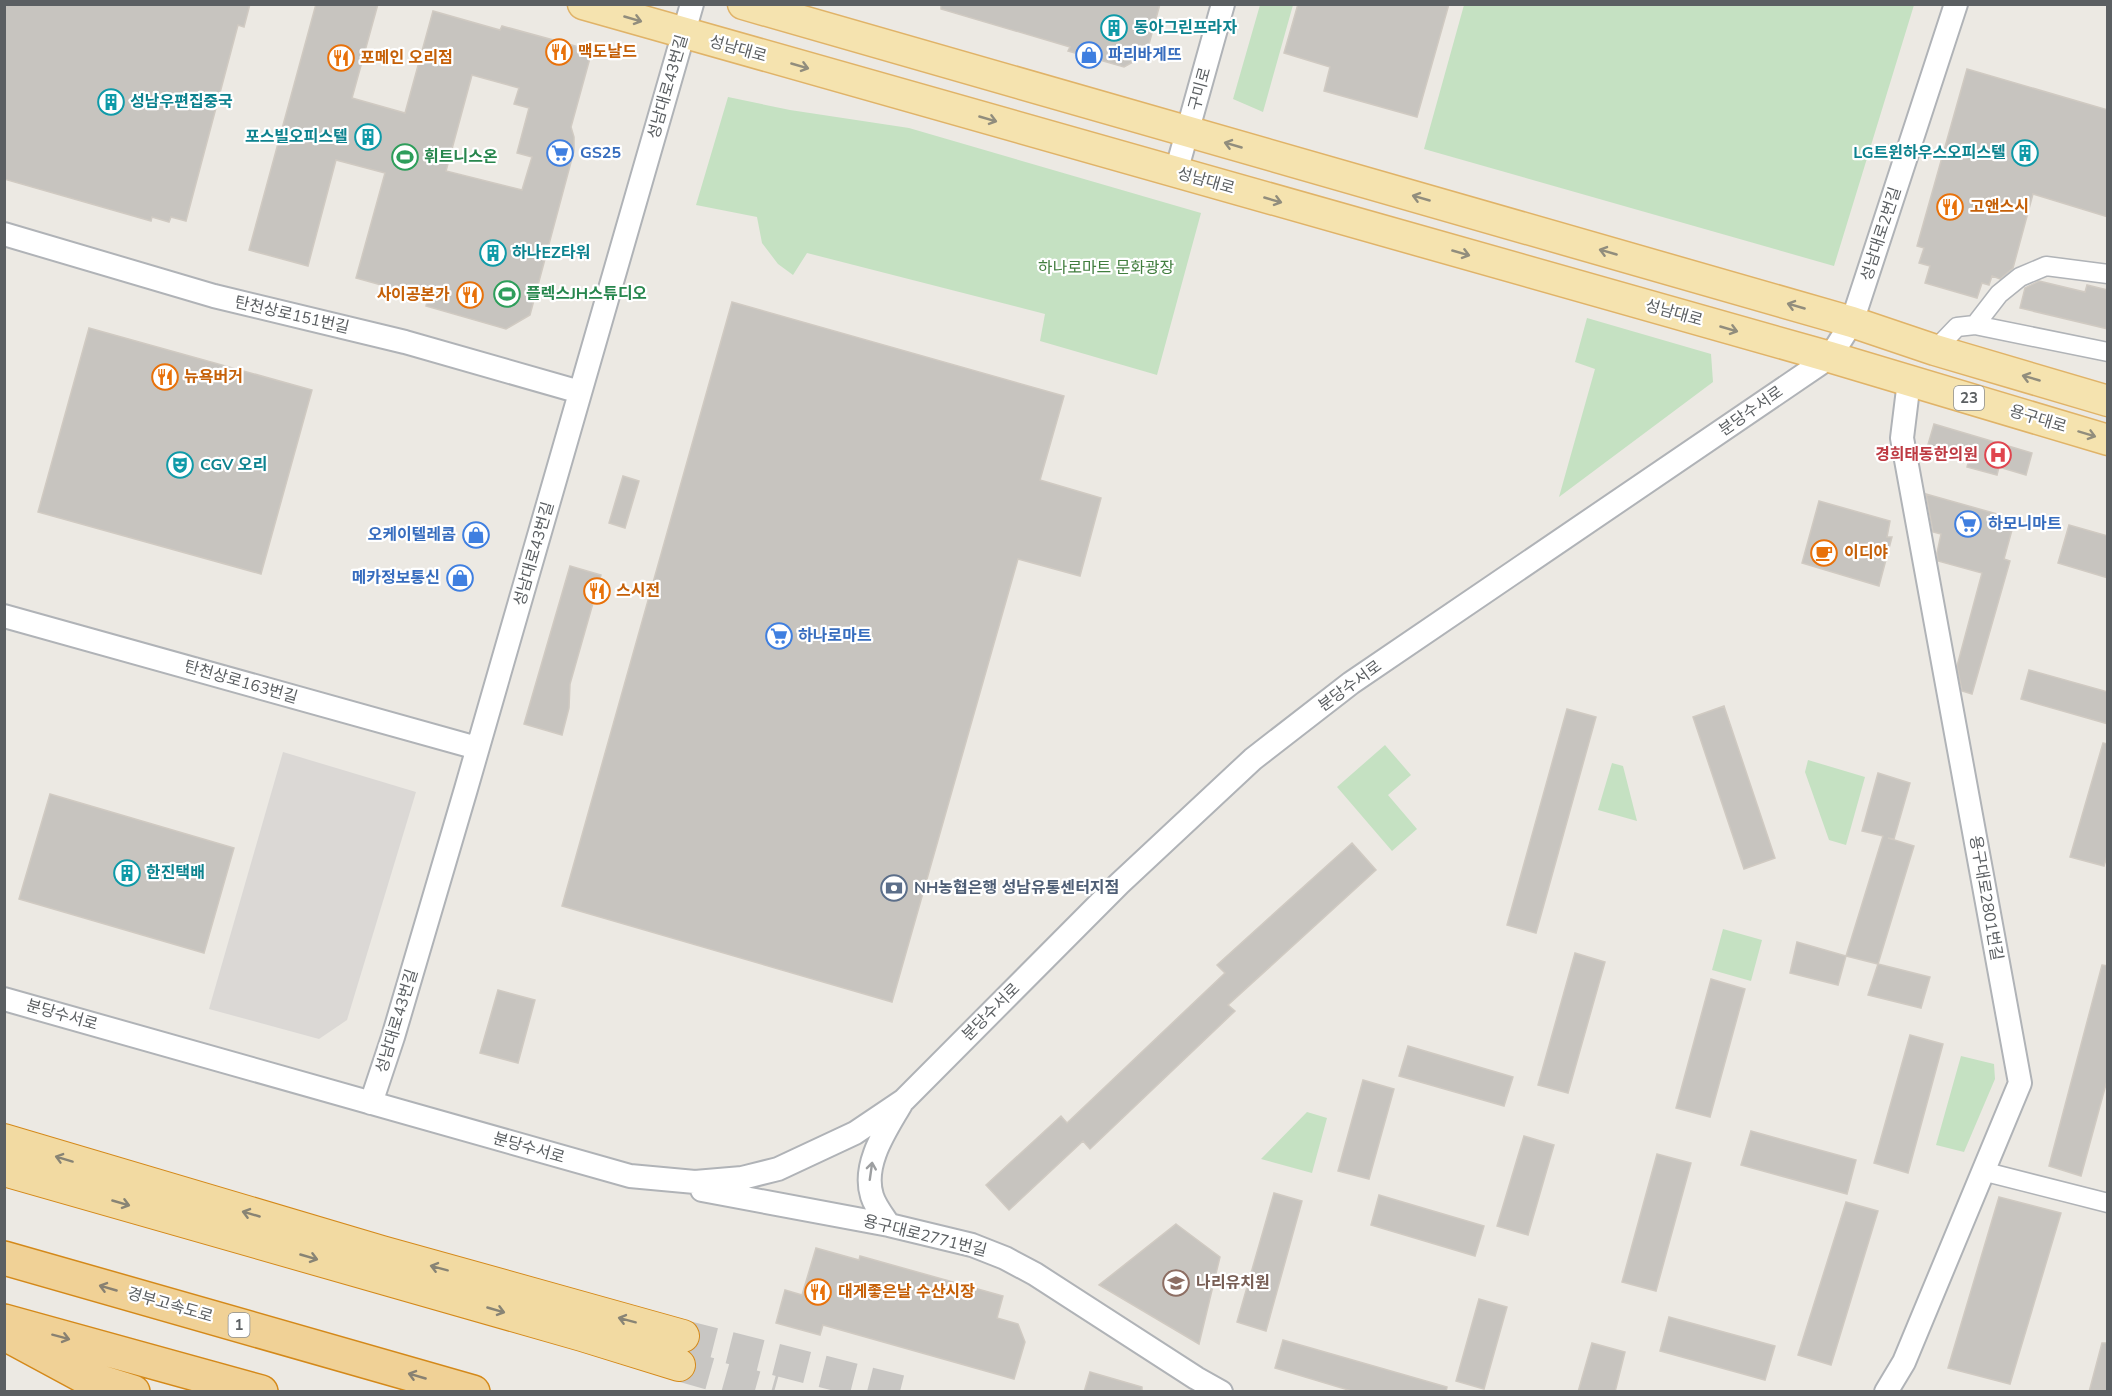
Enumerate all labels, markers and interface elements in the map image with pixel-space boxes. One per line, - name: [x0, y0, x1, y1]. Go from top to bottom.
- building icon: 동아그린프라자: [1099, 13, 1129, 43]
- one-way arrow: [623, 14, 642, 25]
- place label: 동아그린프라자: [1134, 17, 1237, 39]
- street label: 성남대로: [707, 30, 770, 68]
- street label: 성남대로43번길: [643, 32, 693, 142]
- restaurant icon: 맥도날드: [544, 37, 574, 67]
- shop icon: 파리바게뜨: [1074, 40, 1104, 70]
- place label: 맥도날드: [578, 41, 637, 63]
- restaurant icon: 포메인 오리점: [326, 43, 356, 73]
- place label: 파리바게뜨: [1108, 44, 1182, 66]
- place label: 포메인 오리점: [360, 47, 453, 69]
- one-way arrow: [791, 61, 810, 72]
- street label: 구미로: [1184, 65, 1216, 113]
- building icon: 성남우편집중국: [96, 87, 126, 117]
- place label: 성남우편집중국: [130, 91, 233, 113]
- one-way arrow: [978, 114, 997, 125]
- building icon: 포스빌오피스텔: [353, 122, 383, 152]
- place label: 포스빌오피스텔: [245, 126, 348, 148]
- supermarket icon: GS25: [545, 138, 575, 168]
- building icon: LG트윈하우스오피스텔: [2010, 138, 2040, 168]
- one-way arrow: [1224, 139, 1243, 150]
- sports icon: 휘트니스온: [390, 142, 420, 172]
- place label: GS25: [580, 142, 621, 164]
- place label: LG트윈하우스오피스텔: [1853, 142, 2006, 164]
- place label: 휘트니스온: [424, 146, 498, 168]
- street label: 성남대로: [1175, 162, 1238, 200]
- street label: 성남대로2번길: [1855, 184, 1907, 284]
- one-way arrow: [1412, 192, 1431, 204]
- restaurant icon: 고앤스시: [1935, 192, 1965, 222]
- one-way arrow: [1263, 195, 1282, 206]
- place label: 고앤스시: [1970, 196, 2029, 218]
- building icon: 하나EZ타워: [478, 238, 508, 268]
- place label: 하나EZ타워: [512, 242, 590, 264]
- one-way arrow: [1599, 246, 1618, 257]
- one-way arrow: [1451, 248, 1470, 259]
- park label: 하나로마트 문화광장: [1038, 257, 1175, 279]
- sports icon: 플렉스JH스튜디오: [492, 279, 522, 309]
- restaurant icon: 사이공본가: [455, 280, 485, 310]
- place label: 플렉스JH스튜디오: [526, 283, 647, 305]
- place label: 사이공본가: [376, 284, 450, 306]
- street label: 탄천상로151번길: [232, 291, 352, 339]
- street label: 성남대로: [1643, 294, 1706, 332]
- one-way arrow: [1787, 300, 1806, 311]
- one-way arrow: [1719, 324, 1738, 335]
- restaurant icon: 뉴욕버거: [150, 362, 180, 392]
- place label: 뉴욕버거: [184, 366, 243, 388]
- one-way arrow: [2022, 372, 2041, 383]
- street label: 분당수서로: [1715, 381, 1788, 441]
- road number: 23: [1954, 386, 1984, 410]
- street label: 용구대로: [2007, 400, 2070, 438]
- one-way arrow: [2077, 429, 2096, 440]
- hospital icon: 경희태동한의원: [1983, 440, 2013, 470]
- place label: 경희태동한의원: [1875, 444, 1978, 466]
- theatre icon: CGV 오리: [165, 450, 195, 480]
- place label: CGV 오리: [200, 454, 267, 476]
- street label: 성남대로43번길: [509, 499, 559, 609]
- supermarket icon: 하모니마트: [1953, 509, 1983, 539]
- place label: 하모니마트: [1988, 513, 2062, 535]
- shop icon: 오케이텔레콤: [461, 520, 491, 550]
- place label: 오케이텔레콤: [368, 524, 456, 546]
- cafe icon: 이디야: [1809, 538, 1839, 568]
- place label: 이디야: [1844, 542, 1888, 564]
- shop icon: 메카정보통신: [445, 563, 475, 593]
- place label: 메카정보통신: [352, 567, 440, 589]
- restaurant icon: 스시전: [582, 576, 612, 606]
- place label: 스시전: [616, 580, 660, 602]
- supermarket icon: 하나로마트: [764, 621, 794, 651]
- place label: 하나로마트: [798, 625, 872, 647]
- street label: 탄천상로163번길: [182, 655, 300, 709]
- street label: 분당수서로: [1314, 655, 1386, 717]
- street label: 용구대로2801번길: [1964, 834, 2008, 962]
- building icon: 한진택배: [112, 858, 142, 888]
- place label: 한진택배: [146, 862, 205, 884]
- bank icon: NH농협은행 성남유통센터지점: [879, 873, 909, 903]
- place label: NH농협은행 성남유통센터지점: [914, 877, 1119, 899]
- street label: 성남대로43번길: [371, 966, 423, 1076]
- street label: 분당수서로: [957, 978, 1025, 1046]
- street label: 분당수서로: [24, 994, 101, 1036]
- street label: 분당수서로: [491, 1127, 568, 1169]
- one-way arrow: [55, 1153, 74, 1164]
- one-way arrow: [866, 1162, 877, 1182]
- one-way arrow: [111, 1198, 130, 1209]
- one-way arrow: [242, 1208, 261, 1219]
- street label: 용구대로2771번길: [861, 1210, 989, 1262]
- one-way arrow: [299, 1252, 318, 1263]
- one-way arrow: [430, 1262, 449, 1273]
- school or university icon: 나리유치원: [1161, 1268, 1191, 1298]
- place label: 나리유치원: [1196, 1272, 1270, 1294]
- restaurant icon: 대게좋은날 수산시장: [803, 1277, 833, 1307]
- place label: 대게좋은날 수산시장: [838, 1281, 975, 1303]
- one-way arrow: [99, 1282, 118, 1293]
- street label: 경부고속도로: [125, 1282, 216, 1328]
- one-way arrow: [486, 1305, 505, 1317]
- road number: 1: [228, 1313, 250, 1337]
- one-way arrow: [618, 1314, 637, 1325]
- one-way arrow: [51, 1332, 70, 1343]
- one-way arrow: [408, 1370, 427, 1381]

